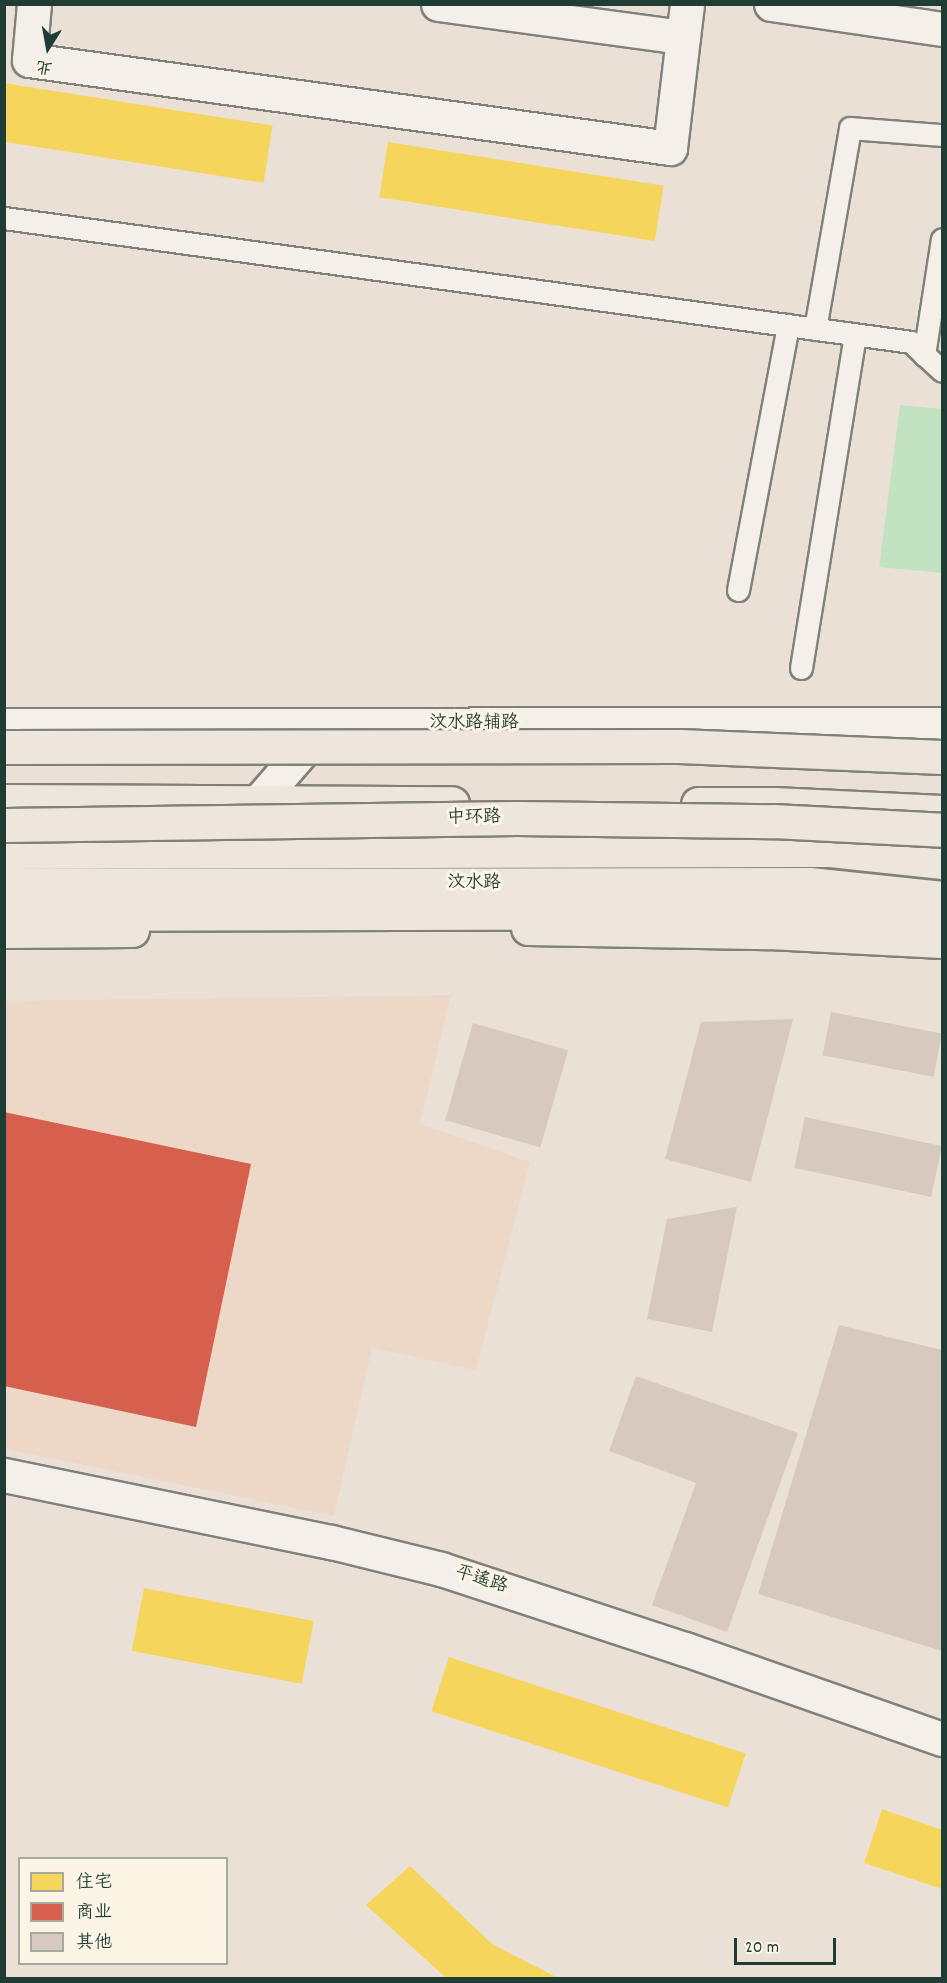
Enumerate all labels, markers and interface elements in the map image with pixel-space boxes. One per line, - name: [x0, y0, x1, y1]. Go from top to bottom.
- north arrow: [18, 18, 78, 78]
- text: 北: [34, 53, 55, 79]
- street label: 汶水路辅路: [429, 713, 519, 735]
- street label: 中环路: [447, 808, 501, 830]
- street label: 汶水路: [447, 873, 501, 895]
- street label: 平遥路: [452, 1563, 510, 1599]
- legend: [18, 1857, 228, 1965]
- text: 住宅: [76, 1871, 112, 1896]
- text: 商业: [76, 1901, 112, 1926]
- scale bar: [737, 1926, 839, 1964]
- text: 其他: [76, 1931, 112, 1956]
- text: 20 m: [745, 1936, 779, 1961]

